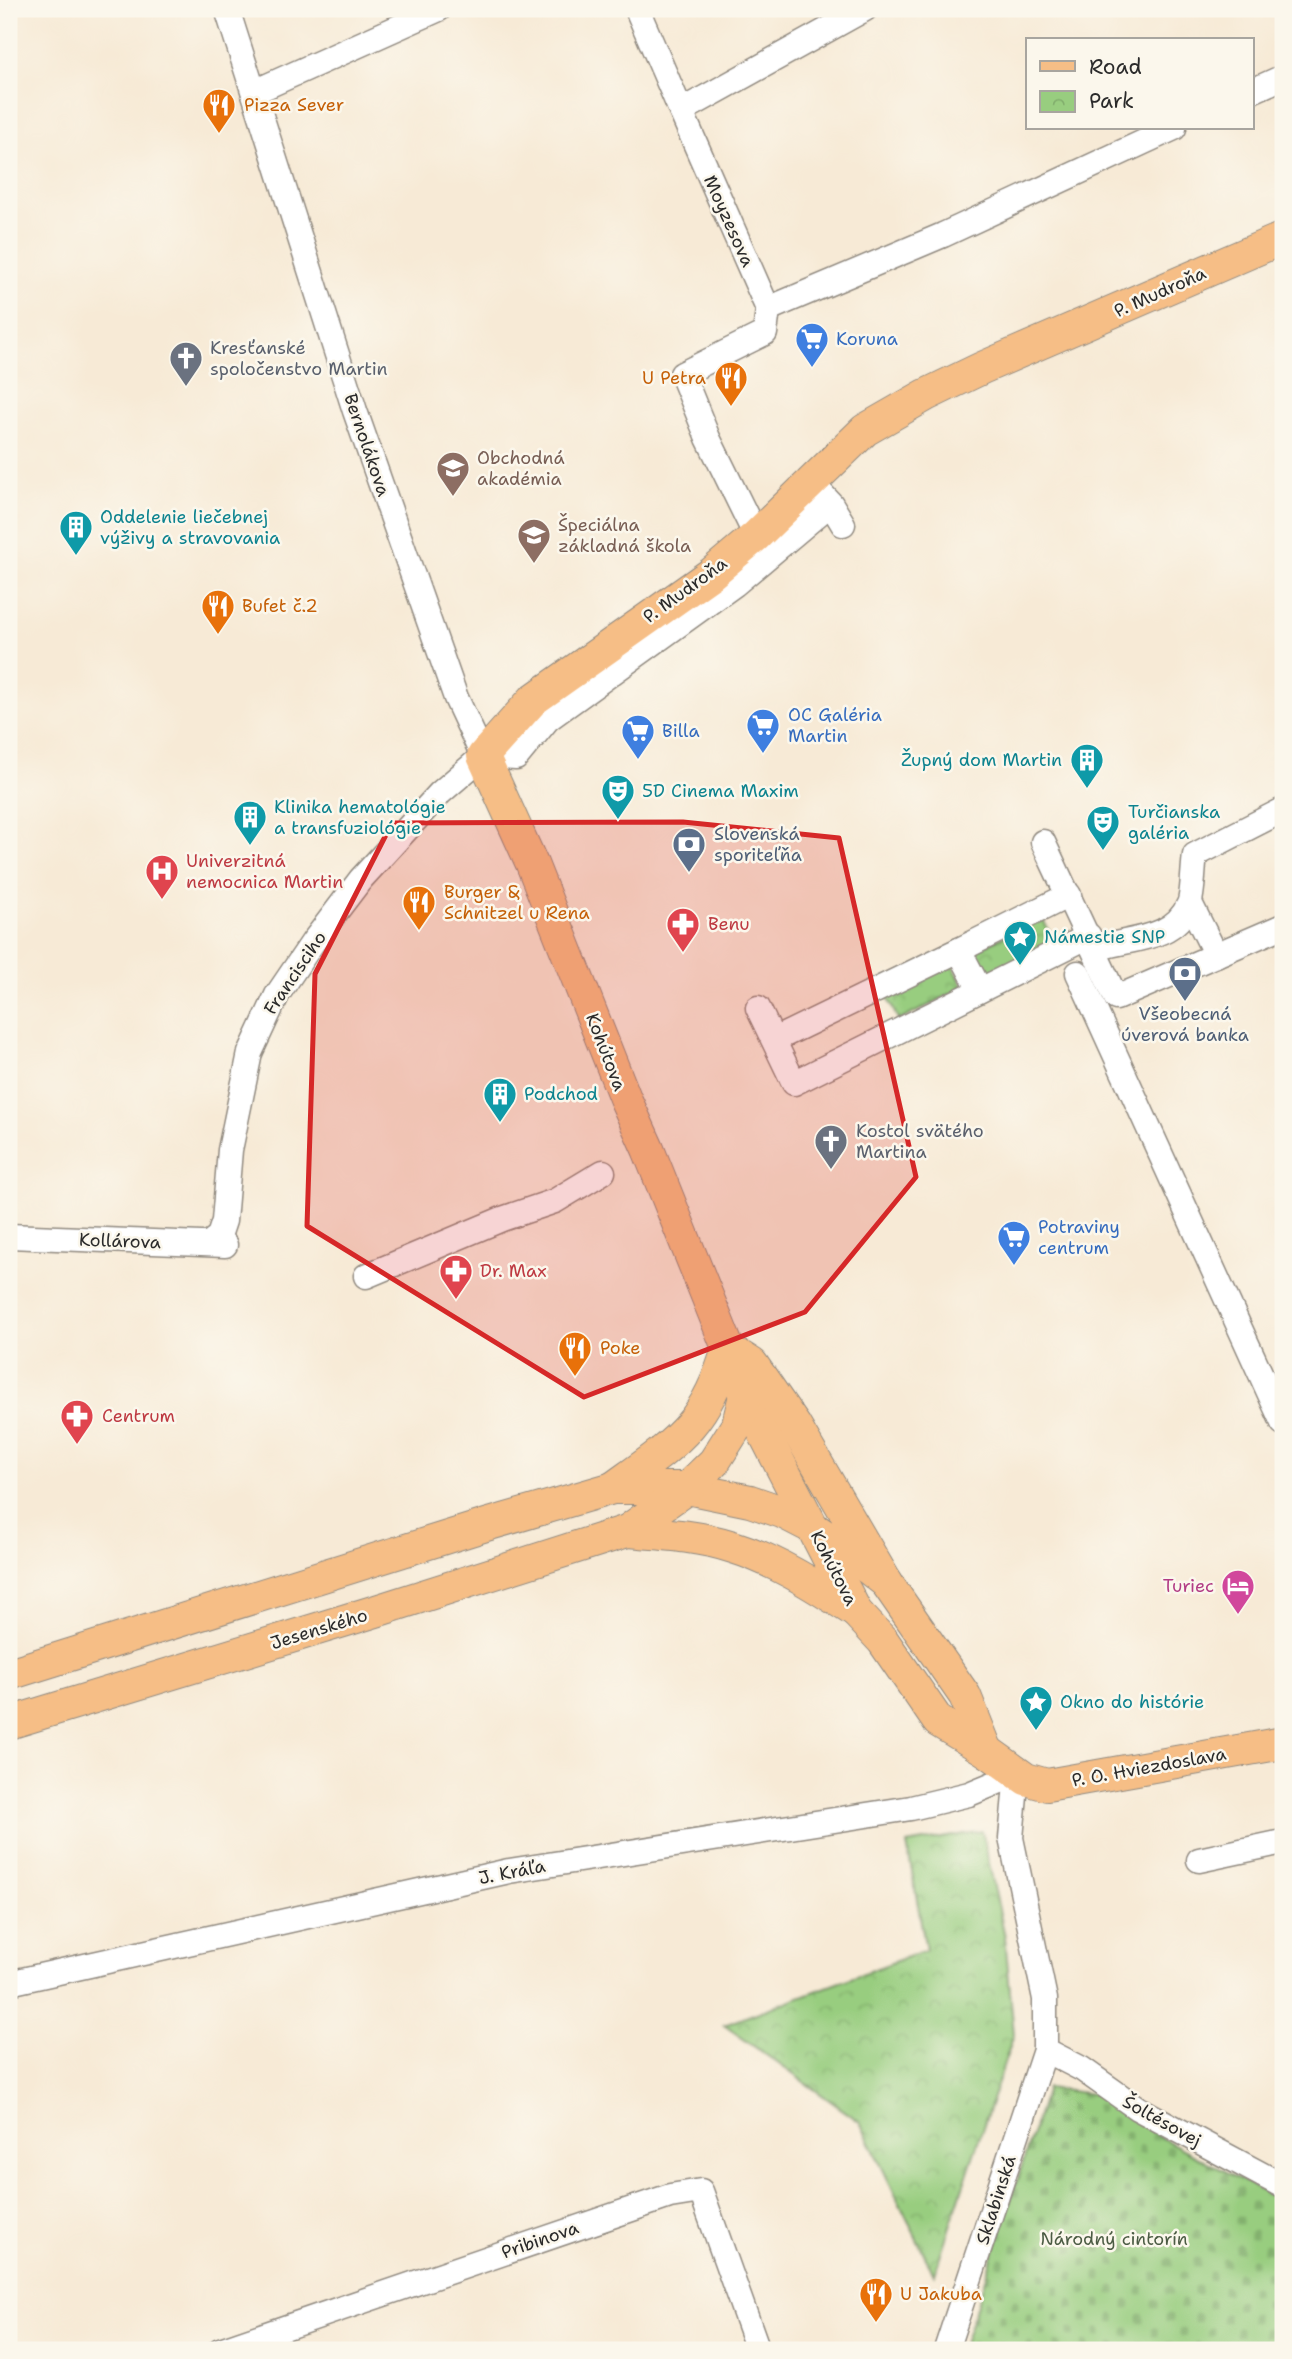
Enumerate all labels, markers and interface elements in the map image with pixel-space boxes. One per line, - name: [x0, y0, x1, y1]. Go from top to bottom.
- legend: [1026, 38, 1254, 130]
- text: Road: [1089, 53, 1142, 81]
- restaurant icon: Pizza Sever: [200, 86, 238, 135]
- text: Park: [1089, 87, 1134, 115]
- place label: Pizza Sever: [244, 93, 344, 117]
- street label: Moyzesova: [698, 171, 760, 271]
- street label: P. Mudroňa: [1110, 261, 1210, 323]
- supermarket icon: Koruna: [793, 320, 831, 369]
- place label: Koruna: [836, 327, 898, 351]
- place label: Kresťanské spoločenstvo Martin: [210, 336, 388, 381]
- church icon: Kresťanské spoločenstvo Martin: [167, 339, 205, 388]
- restaurant icon: U Petra: [712, 359, 750, 408]
- place label: U Petra: [642, 366, 706, 390]
- street label: Bernolákova: [338, 390, 396, 500]
- place label: Obchodná akadémia: [477, 446, 565, 491]
- school or university icon: Obchodná akadémia: [434, 449, 472, 498]
- place label: Oddelenie liečebnej výživy a stravovania: [100, 505, 280, 550]
- building icon: Oddelenie liečebnej výživy a stravovania: [57, 508, 95, 557]
- place label: Špeciálna základná škola: [558, 513, 691, 558]
- school or university icon: Špeciálna základná škola: [515, 516, 553, 565]
- street label: P. Mudroňa: [638, 551, 732, 629]
- restaurant icon: Bufet č.2: [199, 587, 237, 636]
- place label: Bufet č.2: [242, 594, 318, 618]
- place label: OC Galéria Martin: [788, 703, 882, 748]
- supermarket icon: OC Galéria Martin: [744, 706, 782, 755]
- supermarket icon: Billa: [619, 712, 657, 761]
- place label: Billa: [662, 719, 700, 743]
- building icon: Župný dom Martin: [1068, 741, 1106, 790]
- place label: Župný dom Martin: [901, 748, 1062, 772]
- theatre icon: 5D Cinema Maxim: [599, 772, 637, 821]
- place label: 5D Cinema Maxim: [642, 779, 799, 803]
- place label: Klinika hematológie a transfuziológie: [274, 795, 446, 840]
- building icon: Klinika hematológie a transfuziológie: [231, 798, 269, 847]
- place label: Turčianska galéria: [1128, 800, 1220, 845]
- theatre icon: Turčianska galéria: [1084, 803, 1122, 852]
- place label: Slovenská sporiteľňa: [714, 822, 802, 867]
- bank icon: Slovenská sporiteľňa: [670, 825, 708, 874]
- place label: Univerzitná nemocnica Martin: [186, 849, 343, 894]
- hospital icon: Univerzitná nemocnica Martin: [143, 852, 181, 901]
- place label: Burger & Schnitzel u Rena: [444, 880, 590, 925]
- restaurant icon: Burger & Schnitzel u Rena: [400, 883, 438, 932]
- pharmacy icon: Benu: [664, 905, 702, 954]
- place label: Benu: [708, 912, 750, 936]
- place icon: Námestie SNP: [1001, 918, 1039, 967]
- place label: Námestie SNP: [1044, 925, 1165, 949]
- street label: Francisciho: [258, 927, 332, 1019]
- bank icon: Všeobecná úverová banka: [1166, 954, 1204, 1003]
- place label: Všeobecná úverová banka: [1121, 1002, 1249, 1047]
- street label: Kohútova: [580, 1010, 632, 1094]
- building icon: Podchod: [481, 1075, 519, 1124]
- place label: Podchod: [524, 1082, 598, 1106]
- place label: Kostol svätého Martina: [856, 1119, 984, 1164]
- church icon: Kostol svätého Martina: [812, 1122, 850, 1171]
- place label: Potraviny centrum: [1038, 1215, 1120, 1260]
- supermarket icon: Potraviny centrum: [995, 1218, 1033, 1267]
- street label: Kollárova: [79, 1228, 161, 1254]
- pharmacy icon: Dr. Max: [437, 1252, 475, 1301]
- place label: Dr. Max: [480, 1259, 547, 1283]
- restaurant icon: Poke: [556, 1329, 594, 1378]
- place label: Poke: [600, 1336, 641, 1360]
- pharmacy icon: Centrum: [58, 1397, 96, 1446]
- place label: Centrum: [102, 1404, 175, 1428]
- street label: Kohútova: [805, 1526, 863, 1610]
- hotel icon: Turiec: [1219, 1567, 1257, 1616]
- place label: Turiec: [1163, 1574, 1214, 1598]
- street label: Jesenského: [268, 1603, 370, 1655]
- place icon: Okno do histórie: [1017, 1683, 1055, 1732]
- place label: Okno do histórie: [1060, 1690, 1204, 1714]
- street label: P. O. Hviezdoslava: [1070, 1742, 1228, 1792]
- street label: J. Kráľa: [477, 1854, 547, 1890]
- street label: Šoltésovej: [1118, 2090, 1206, 2152]
- street label: Sklabinská: [970, 2152, 1022, 2248]
- street label: Pribinova: [498, 2216, 582, 2264]
- park label: Národný cintorín: [1040, 2227, 1188, 2251]
- restaurant icon: U Jakuba: [857, 2275, 895, 2324]
- place label: U Jakuba: [900, 2282, 982, 2306]

